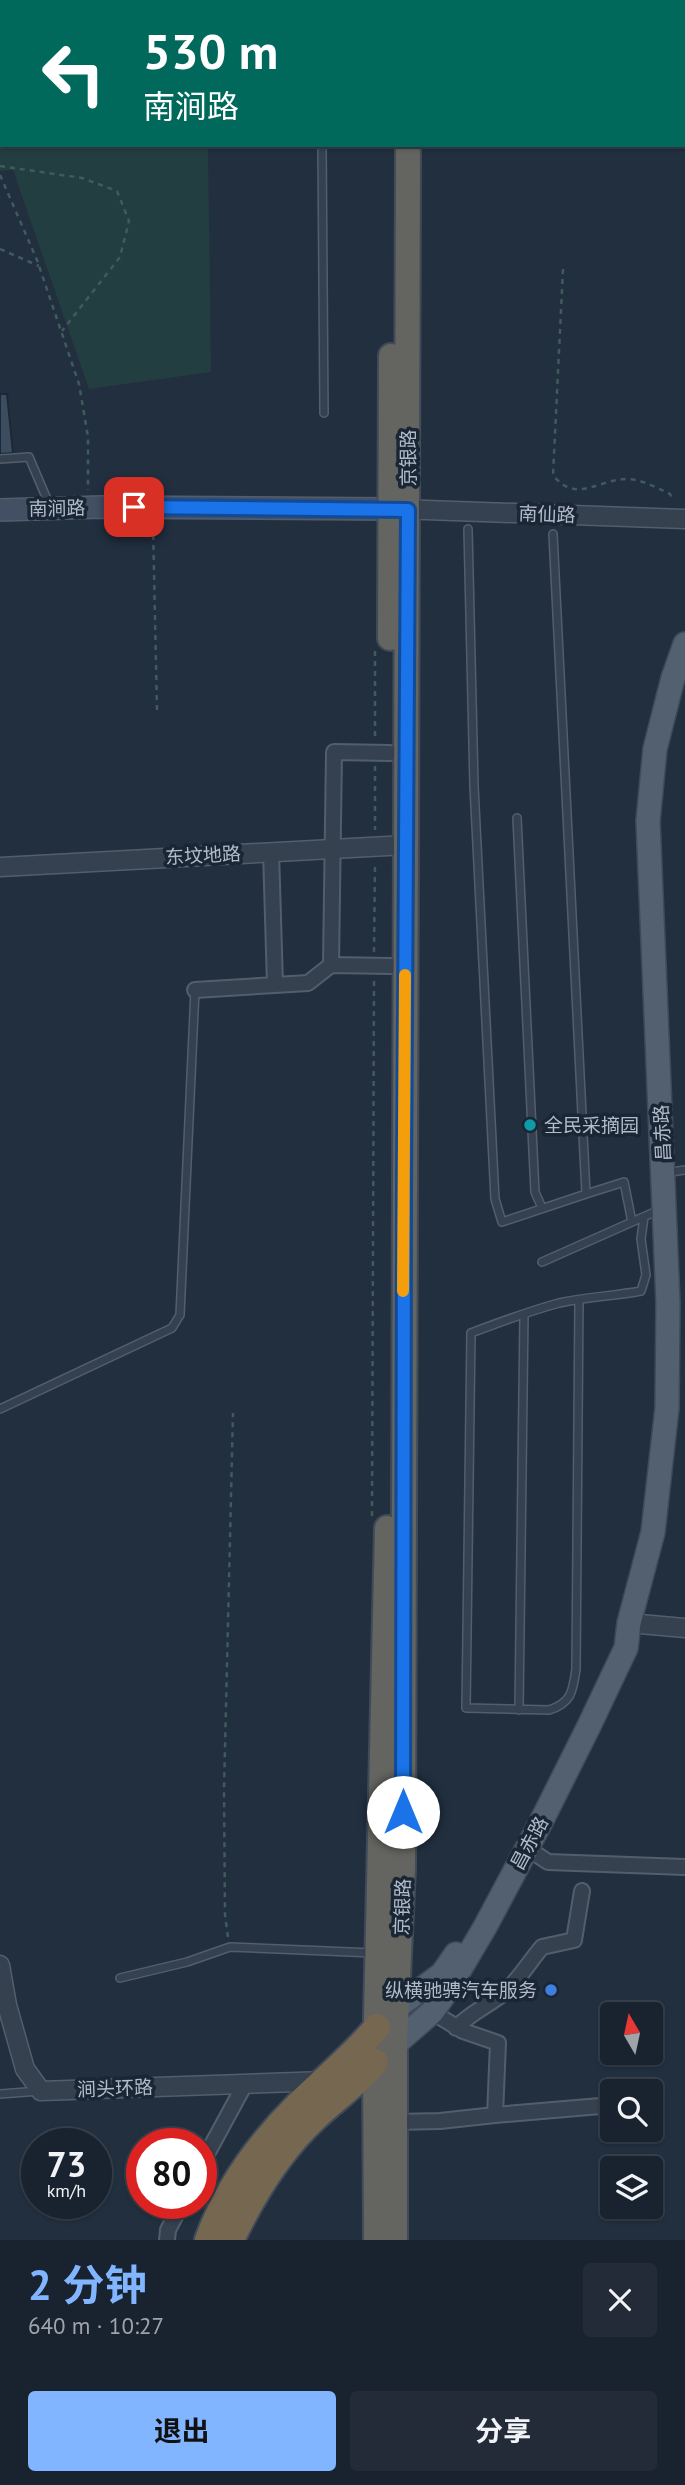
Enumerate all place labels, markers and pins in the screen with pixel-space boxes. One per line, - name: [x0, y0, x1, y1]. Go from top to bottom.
- pin: [104, 477, 164, 537]
- place label: 全民采摘园: [544, 1113, 639, 1137]
- marker: 全民采摘园: [522, 1117, 538, 1133]
- place label: 纵横驰骋汽车服务: [385, 1978, 537, 2002]
- marker: 纵横驰骋汽车服务: [543, 1982, 559, 1998]

